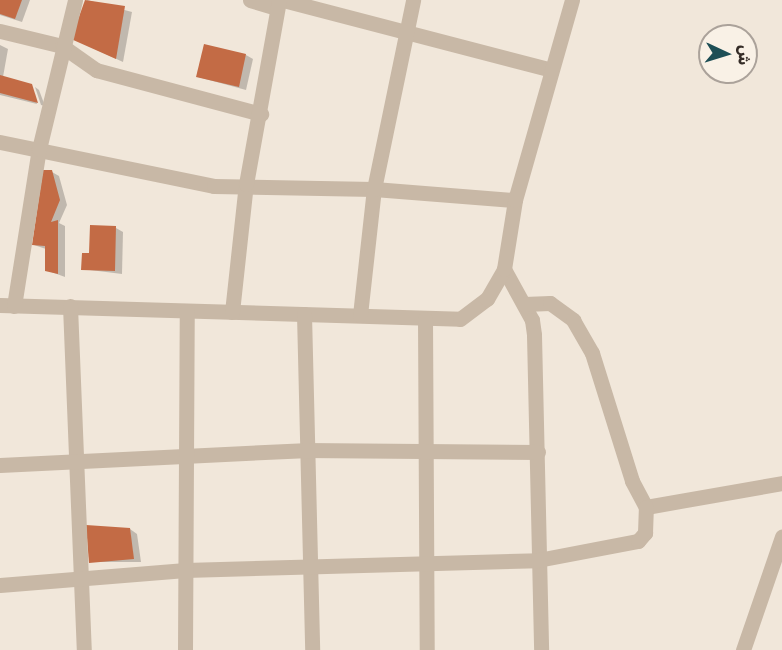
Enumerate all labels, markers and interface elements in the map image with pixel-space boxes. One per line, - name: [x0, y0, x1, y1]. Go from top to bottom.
- north arrow: [698, 24, 758, 84]
- text: ش: [734, 44, 755, 66]

